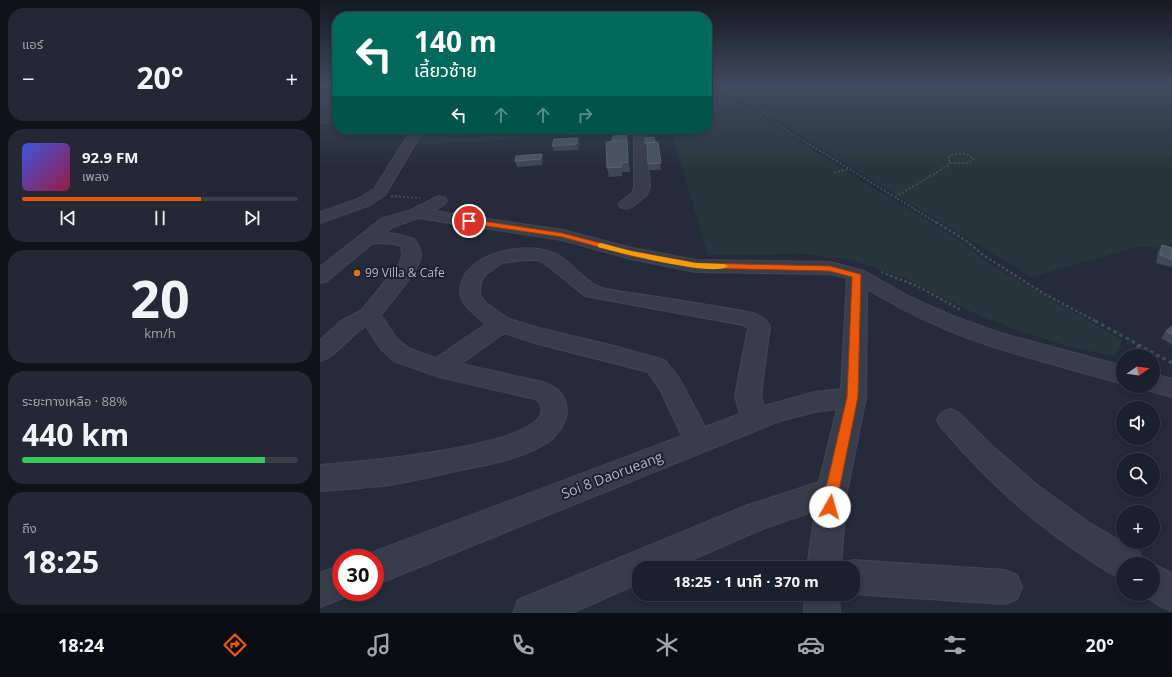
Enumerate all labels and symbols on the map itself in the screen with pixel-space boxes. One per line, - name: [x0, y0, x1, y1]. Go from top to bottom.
- pin: [452, 204, 486, 238]
- place label: 99 Villa & Cafe: [365, 264, 445, 281]
- marker: 99 Villa & Cafe: [352, 268, 362, 278]
- north arrow: [1116, 349, 1160, 393]
- street label: Soi 8 Daorueang: [558, 446, 666, 503]
- position arrow: [809, 486, 851, 528]
- speed limit sign: 30: [332, 549, 384, 601]

